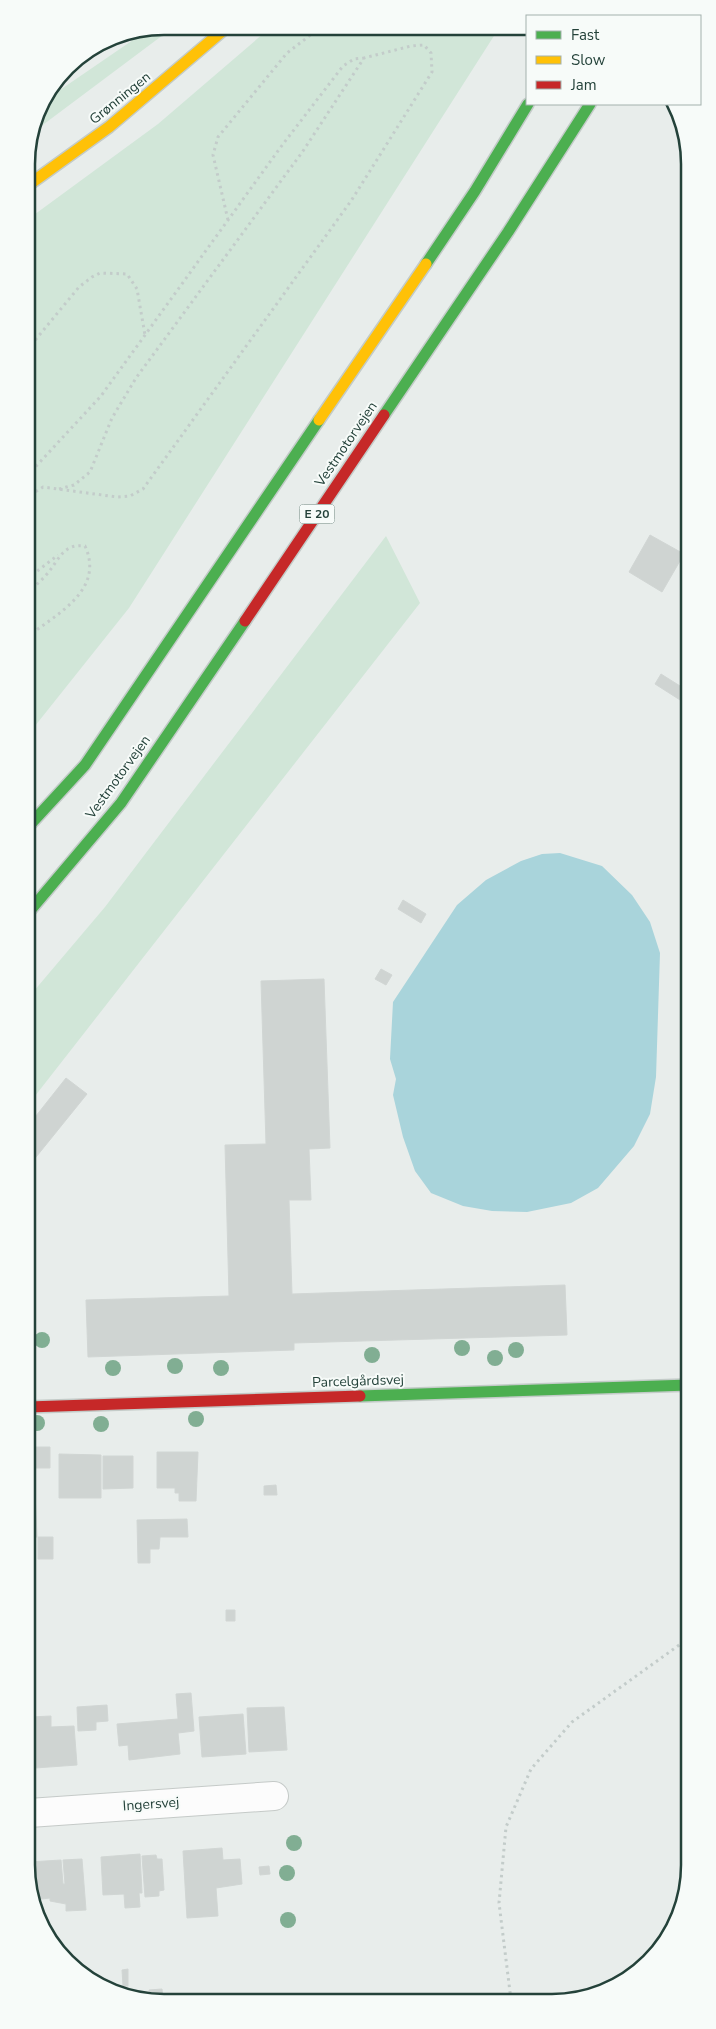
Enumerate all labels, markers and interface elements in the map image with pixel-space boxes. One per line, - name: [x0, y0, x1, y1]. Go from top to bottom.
- legend: [526, 15, 701, 105]
- text: Fast: [571, 25, 600, 45]
- text: Slow: [571, 50, 606, 70]
- street label: Grønningen: [85, 67, 155, 129]
- text: Jam: [570, 75, 597, 95]
- street label: Vestmotorvejen: [310, 398, 382, 491]
- road number: E 20: [300, 504, 334, 524]
- street label: Vestmotorvejen: [81, 731, 155, 823]
- street label: Parcelgårdsvej: [312, 1370, 404, 1392]
- street label: Ingersvej: [122, 1793, 180, 1815]

